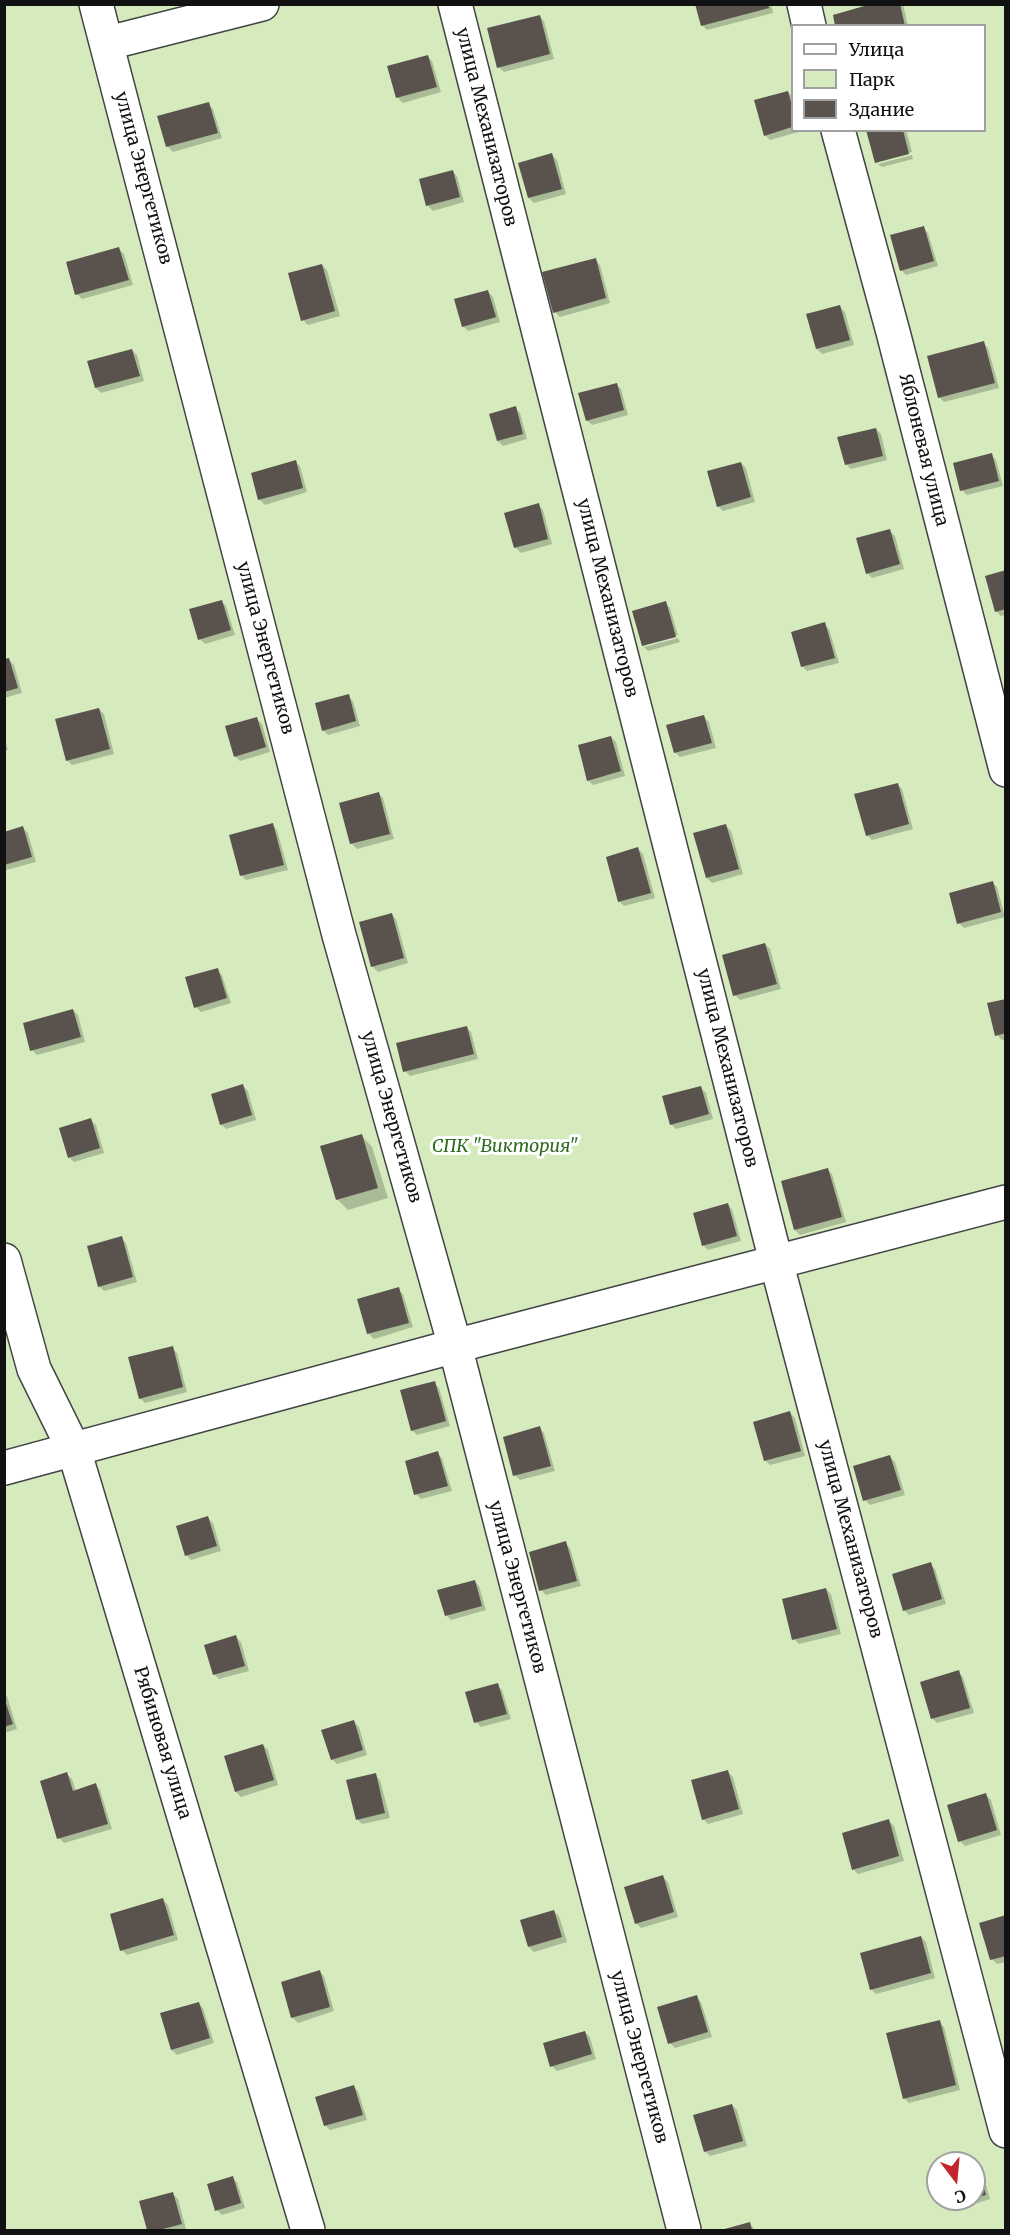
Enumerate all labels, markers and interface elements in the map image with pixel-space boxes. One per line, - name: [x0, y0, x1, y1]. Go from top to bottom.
- legend: [791, 24, 986, 132]
- street label: улица Механизаторов: [451, 25, 521, 229]
- text: Улица: [849, 38, 904, 61]
- text: Парк: [849, 68, 895, 91]
- street label: улица Энергетиков: [110, 89, 176, 267]
- text: Здание: [849, 98, 914, 121]
- street label: Яблоневая улица: [894, 372, 952, 528]
- street label: улица Механизаторов: [572, 496, 642, 700]
- street label: улица Энергетиков: [232, 559, 298, 737]
- street label: улица Механизаторов: [692, 966, 762, 1170]
- street label: улица Энергетиков: [356, 1029, 426, 1205]
- park label: СПК "Виктория": [432, 1136, 578, 1158]
- street label: улица Механизаторов: [813, 1438, 887, 1640]
- street label: улица Энергетиков: [484, 1498, 550, 1676]
- street label: Рябиновая улица: [129, 1664, 195, 1822]
- street label: улица Энергетиков: [606, 1968, 672, 2146]
- north arrow: [926, 2151, 986, 2211]
- text: С: [953, 2185, 968, 2207]

